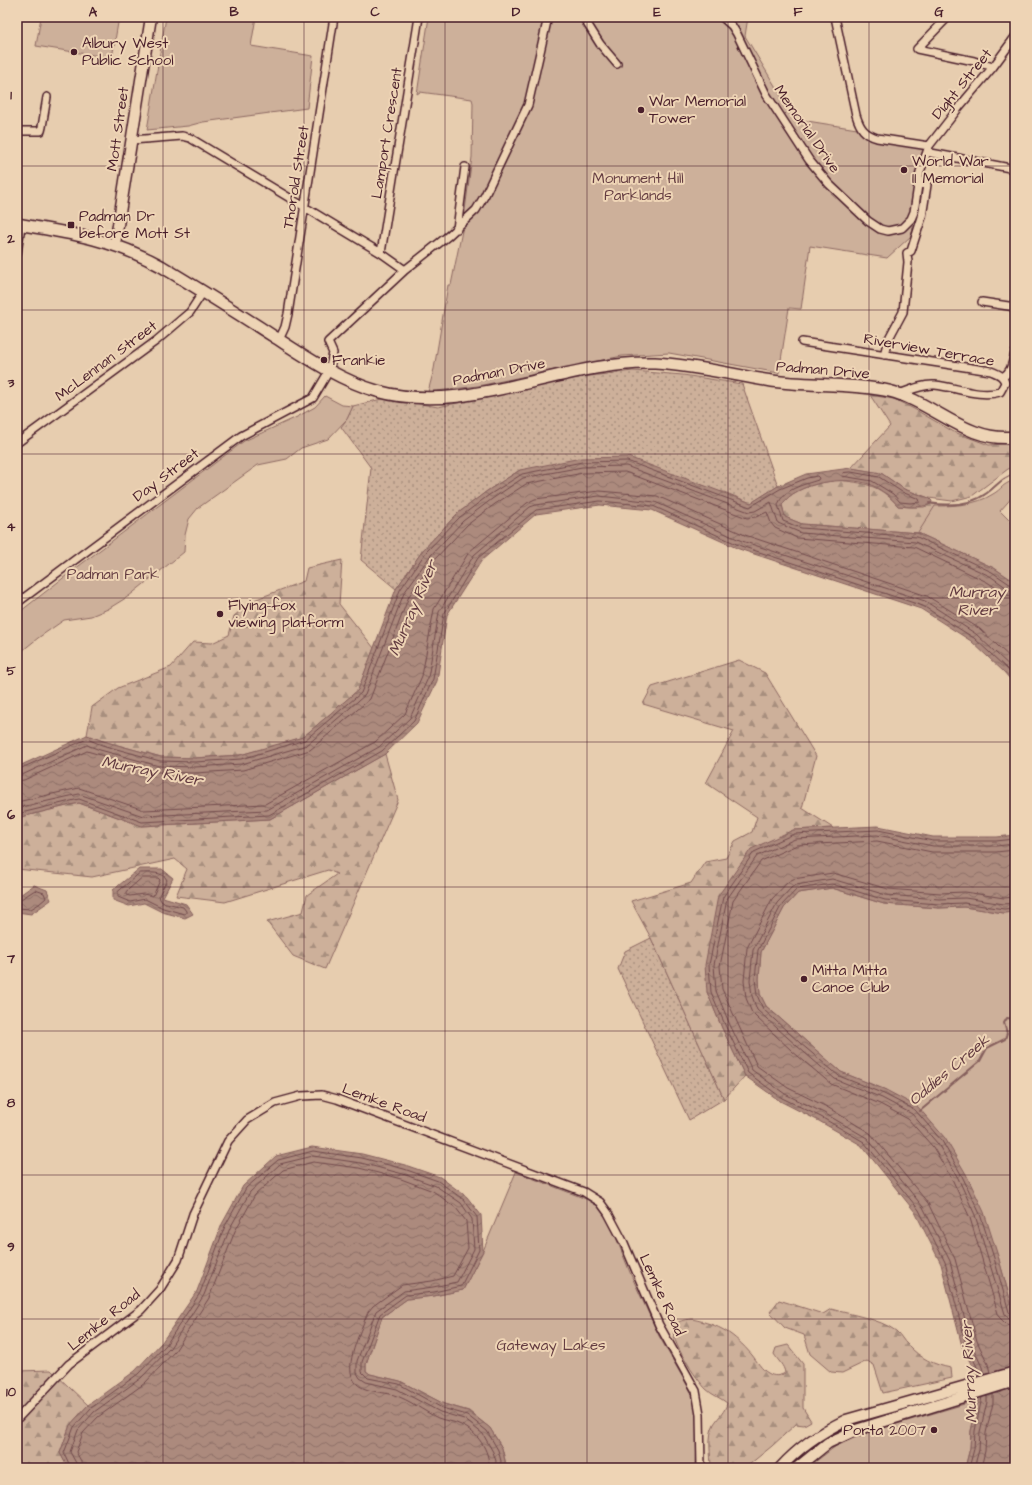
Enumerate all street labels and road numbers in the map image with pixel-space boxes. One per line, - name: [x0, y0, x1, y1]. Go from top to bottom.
- street label: Dight Street: [927, 44, 998, 124]
- street label: Lamport Crescent: [366, 66, 408, 200]
- street label: Memorial Drive: [769, 81, 845, 177]
- street label: Mott Street: [102, 85, 134, 173]
- street label: Thorold Street: [277, 124, 315, 230]
- street label: McLennan Street: [51, 316, 161, 406]
- street label: Riverview Terrace: [862, 328, 996, 372]
- street label: Padman Drive: [451, 353, 547, 391]
- street label: Padman Drive: [775, 355, 871, 385]
- street label: Day Street: [129, 443, 204, 508]
- street label: Lemke Road: [339, 1078, 429, 1128]
- street label: Lemke Road: [634, 1251, 690, 1340]
- street label: Lemke Road: [63, 1284, 145, 1356]

